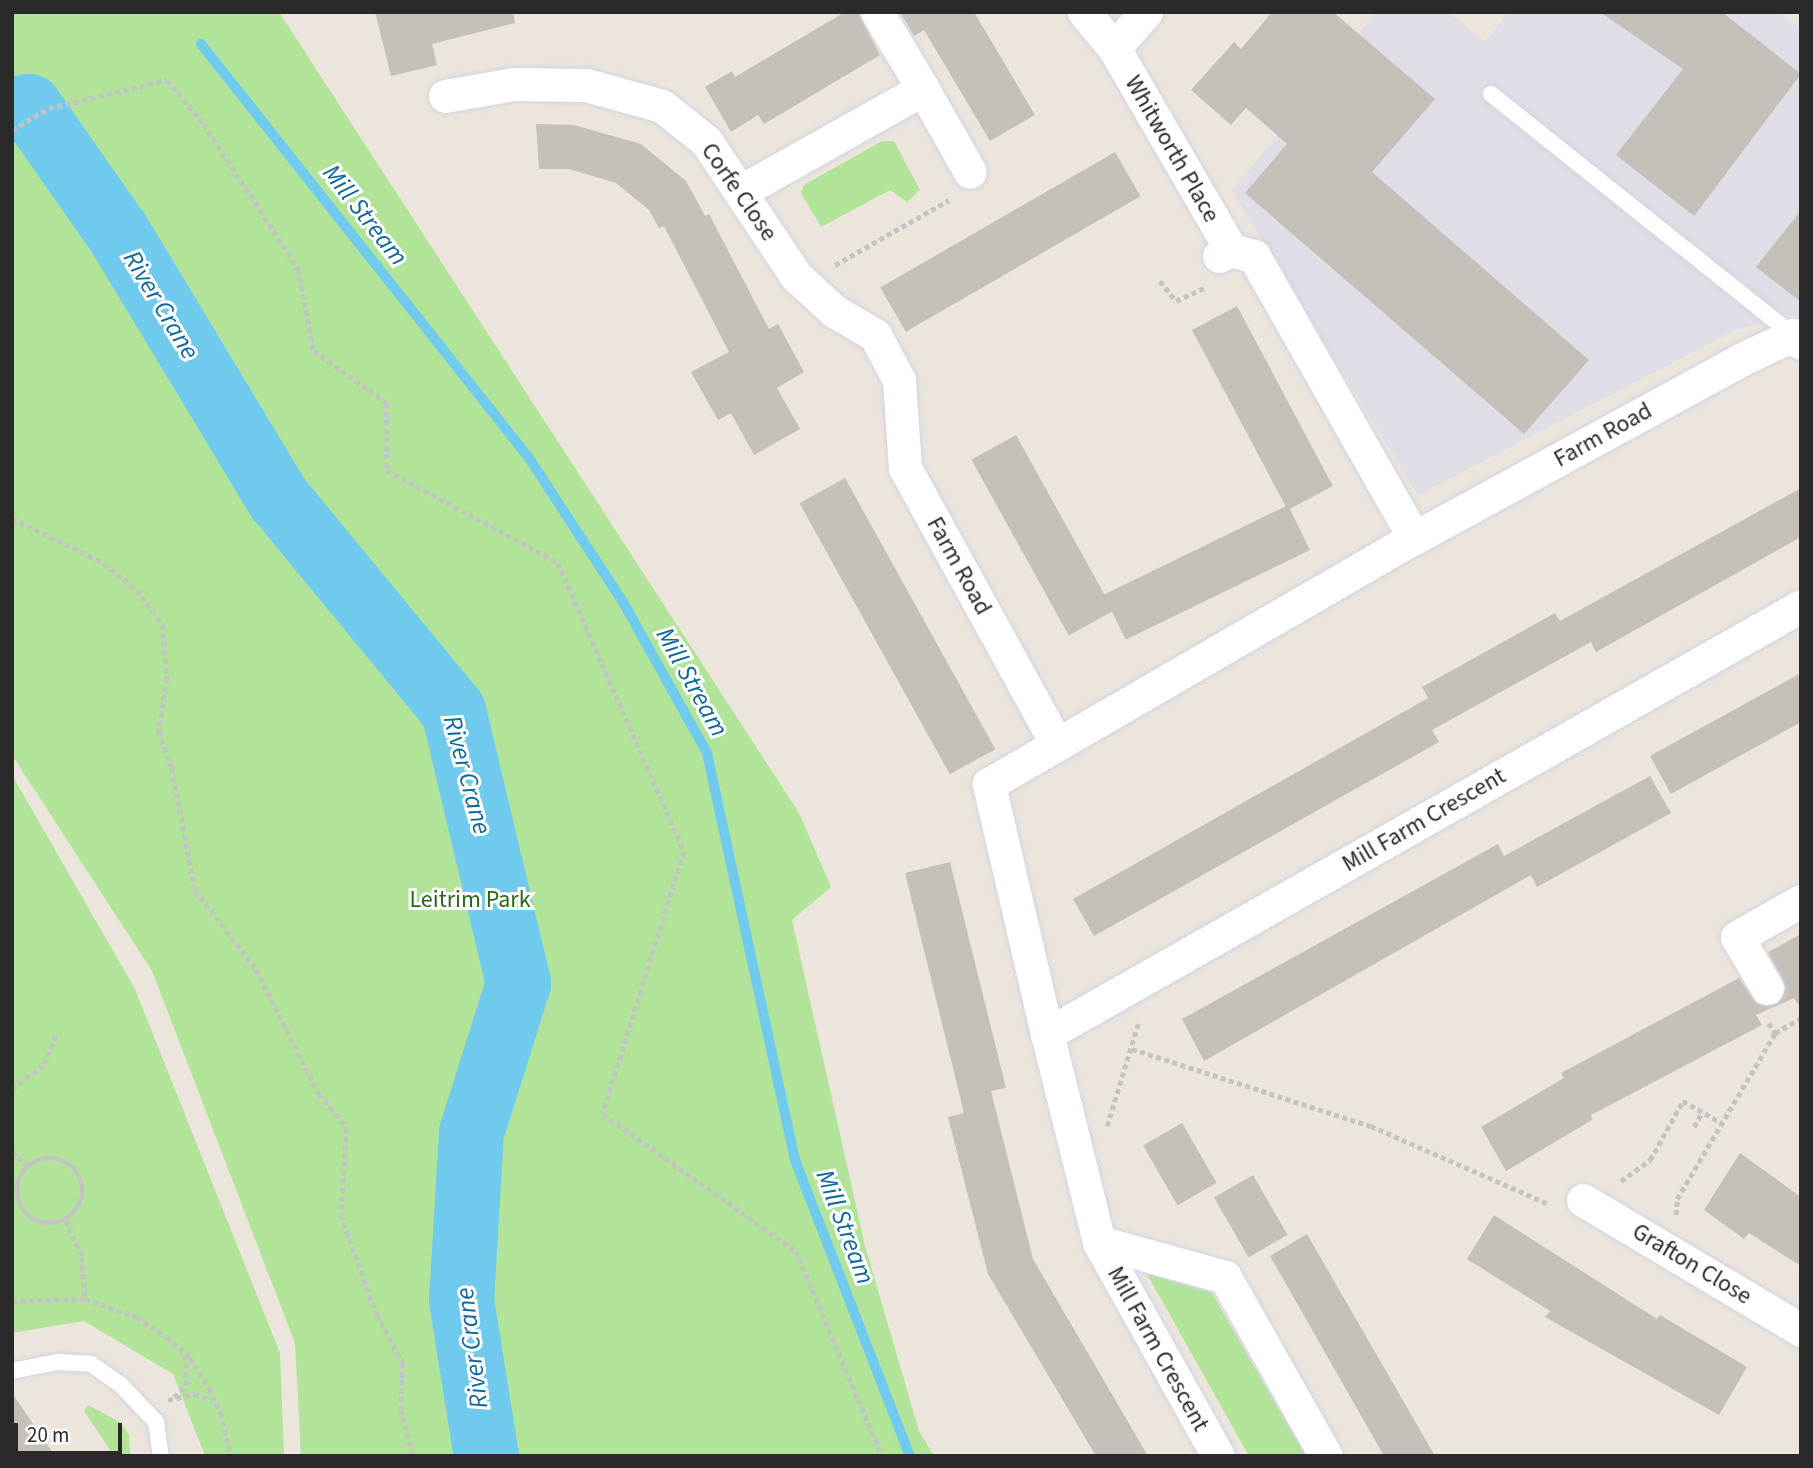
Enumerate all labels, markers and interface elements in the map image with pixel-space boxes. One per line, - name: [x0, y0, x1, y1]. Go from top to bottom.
- street label: Whitworth Place: [1118, 71, 1226, 227]
- street label: Corfe Close: [695, 137, 783, 247]
- water label: Mill Stream: [316, 158, 414, 272]
- water label: River Crane: [116, 245, 206, 365]
- street label: Farm Road: [1549, 396, 1657, 474]
- street label: Farm Road: [920, 512, 998, 620]
- water label: Mill Stream: [649, 622, 735, 742]
- water label: River Crane: [436, 712, 498, 838]
- street label: Mill Farm Crescent: [1337, 762, 1511, 878]
- park label: Leitrim Park: [409, 886, 531, 914]
- water label: Mill Stream: [809, 1165, 881, 1289]
- street label: Grafton Close: [1627, 1217, 1757, 1311]
- street label: Mill Farm Crescent: [1101, 1262, 1215, 1436]
- water label: River Crane: [449, 1286, 495, 1410]
- scale bar: [18, 1408, 126, 1452]
- text: 20 m: [27, 1420, 69, 1450]

